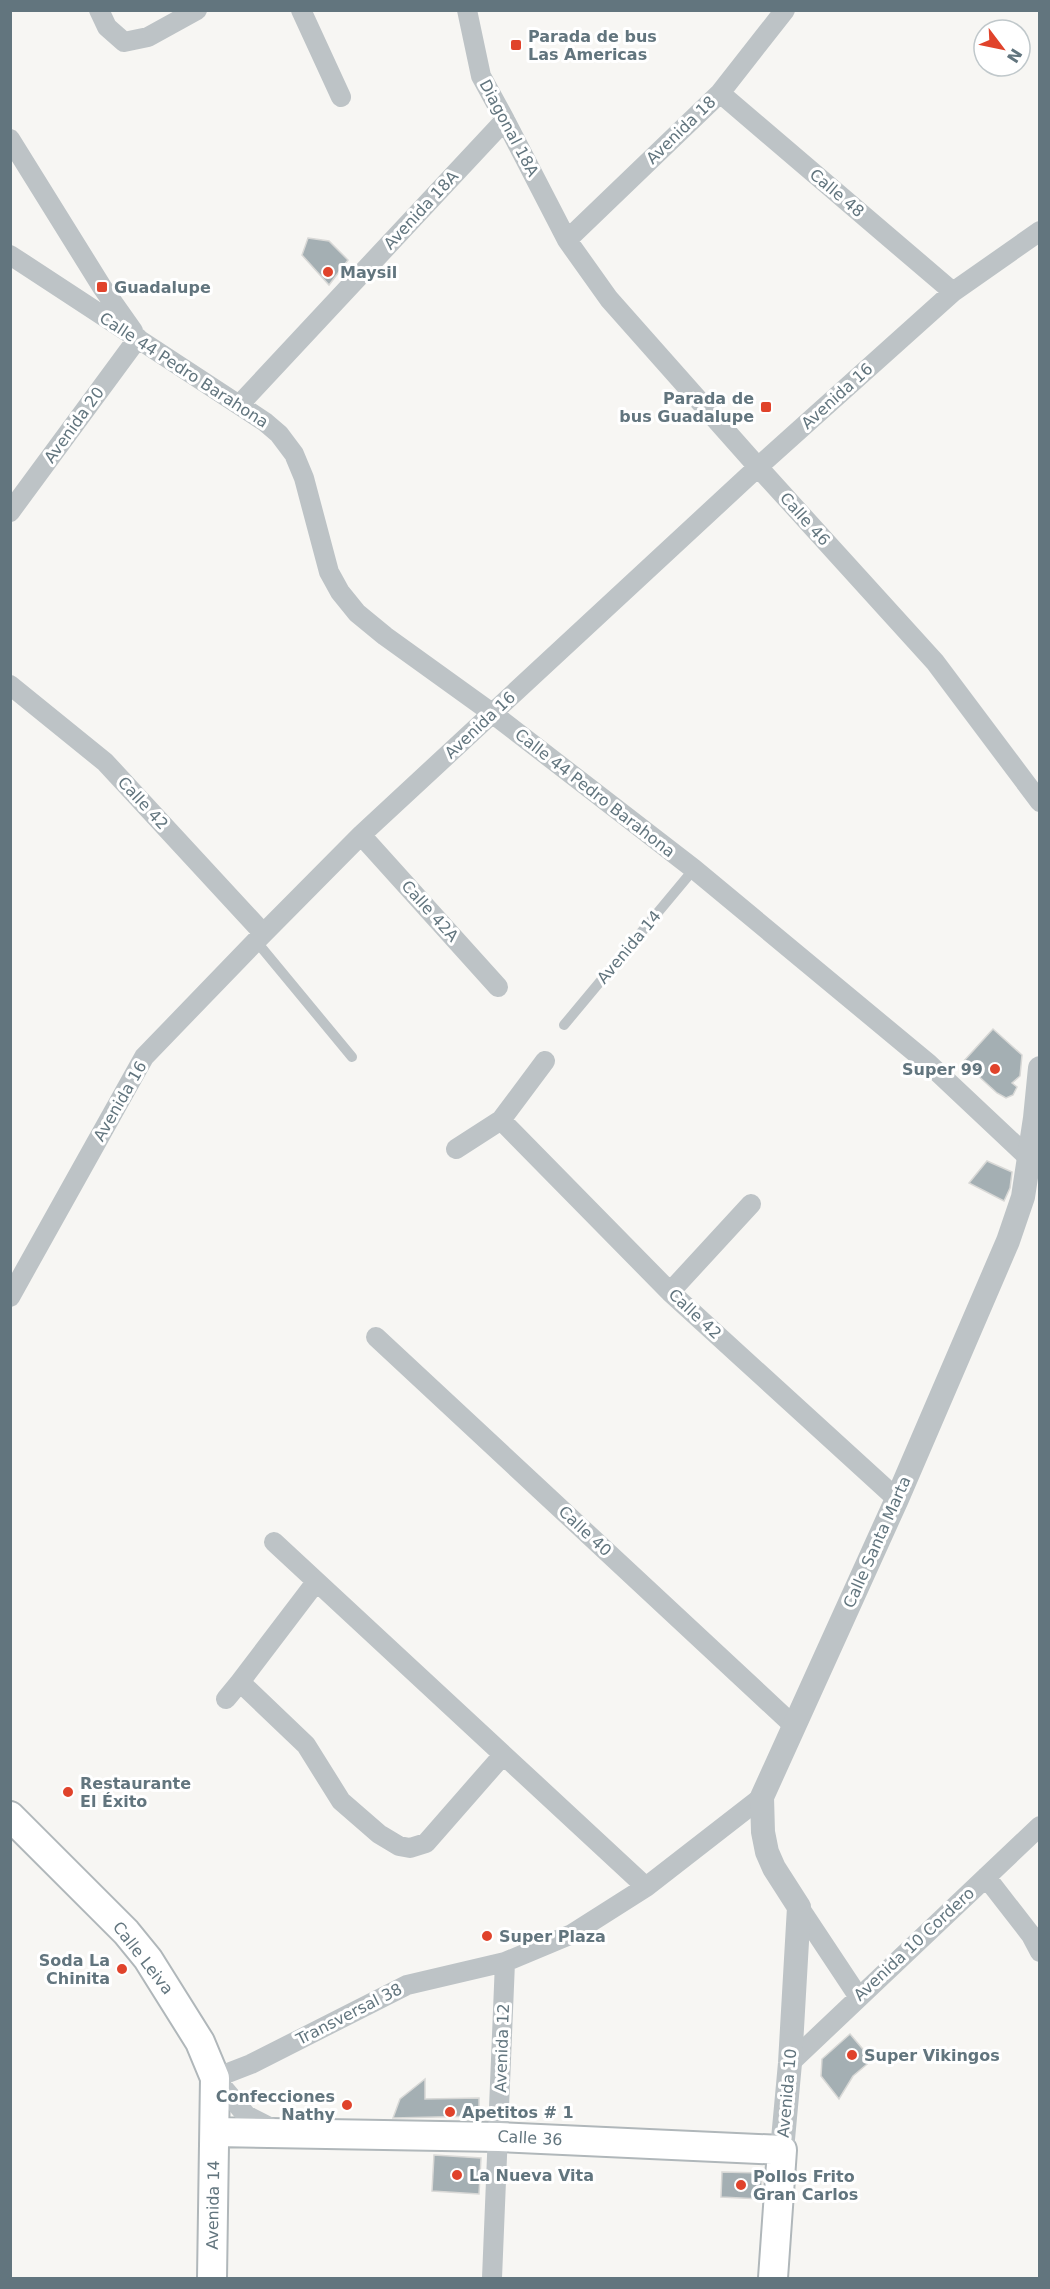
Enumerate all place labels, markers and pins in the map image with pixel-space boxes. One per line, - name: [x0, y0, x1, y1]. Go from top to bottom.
- place label: Parada de bus Las Americas: [528, 27, 657, 64]
- marker: Parada de bus Las Americas: [509, 38, 523, 52]
- place label: Maysil: [340, 263, 397, 282]
- marker: Maysil: [321, 265, 335, 279]
- place label: Guadalupe: [114, 278, 211, 297]
- marker: Guadalupe: [95, 280, 109, 294]
- place label: Parada de bus Guadalupe: [619, 389, 754, 426]
- marker: Parada de bus Guadalupe: [759, 400, 773, 414]
- place label: Super 99: [902, 1060, 983, 1079]
- marker: Super 99: [988, 1062, 1002, 1076]
- place label: Restaurante El Éxito: [80, 1774, 191, 1811]
- marker: Restaurante El Éxito: [61, 1785, 75, 1799]
- place label: Super Plaza: [499, 1927, 606, 1946]
- marker: Super Plaza: [480, 1929, 494, 1943]
- place label: Soda La Chinita: [39, 1951, 110, 1988]
- marker: Soda La Chinita: [115, 1962, 129, 1976]
- place label: Super Vikingos: [864, 2046, 1000, 2065]
- marker: Super Vikingos: [845, 2048, 859, 2062]
- place label: Confecciones Nathy: [216, 2087, 336, 2124]
- marker: Confecciones Nathy: [340, 2098, 354, 2112]
- place label: Apetitos # 1: [462, 2103, 574, 2122]
- marker: Apetitos # 1: [443, 2105, 457, 2119]
- place label: La Nueva Vita: [469, 2166, 594, 2185]
- place label: Pollos Frito Gran Carlos: [753, 2167, 858, 2204]
- marker: La Nueva Vita: [450, 2168, 464, 2182]
- marker: Pollos Frito Gran Carlos: [734, 2178, 748, 2192]

